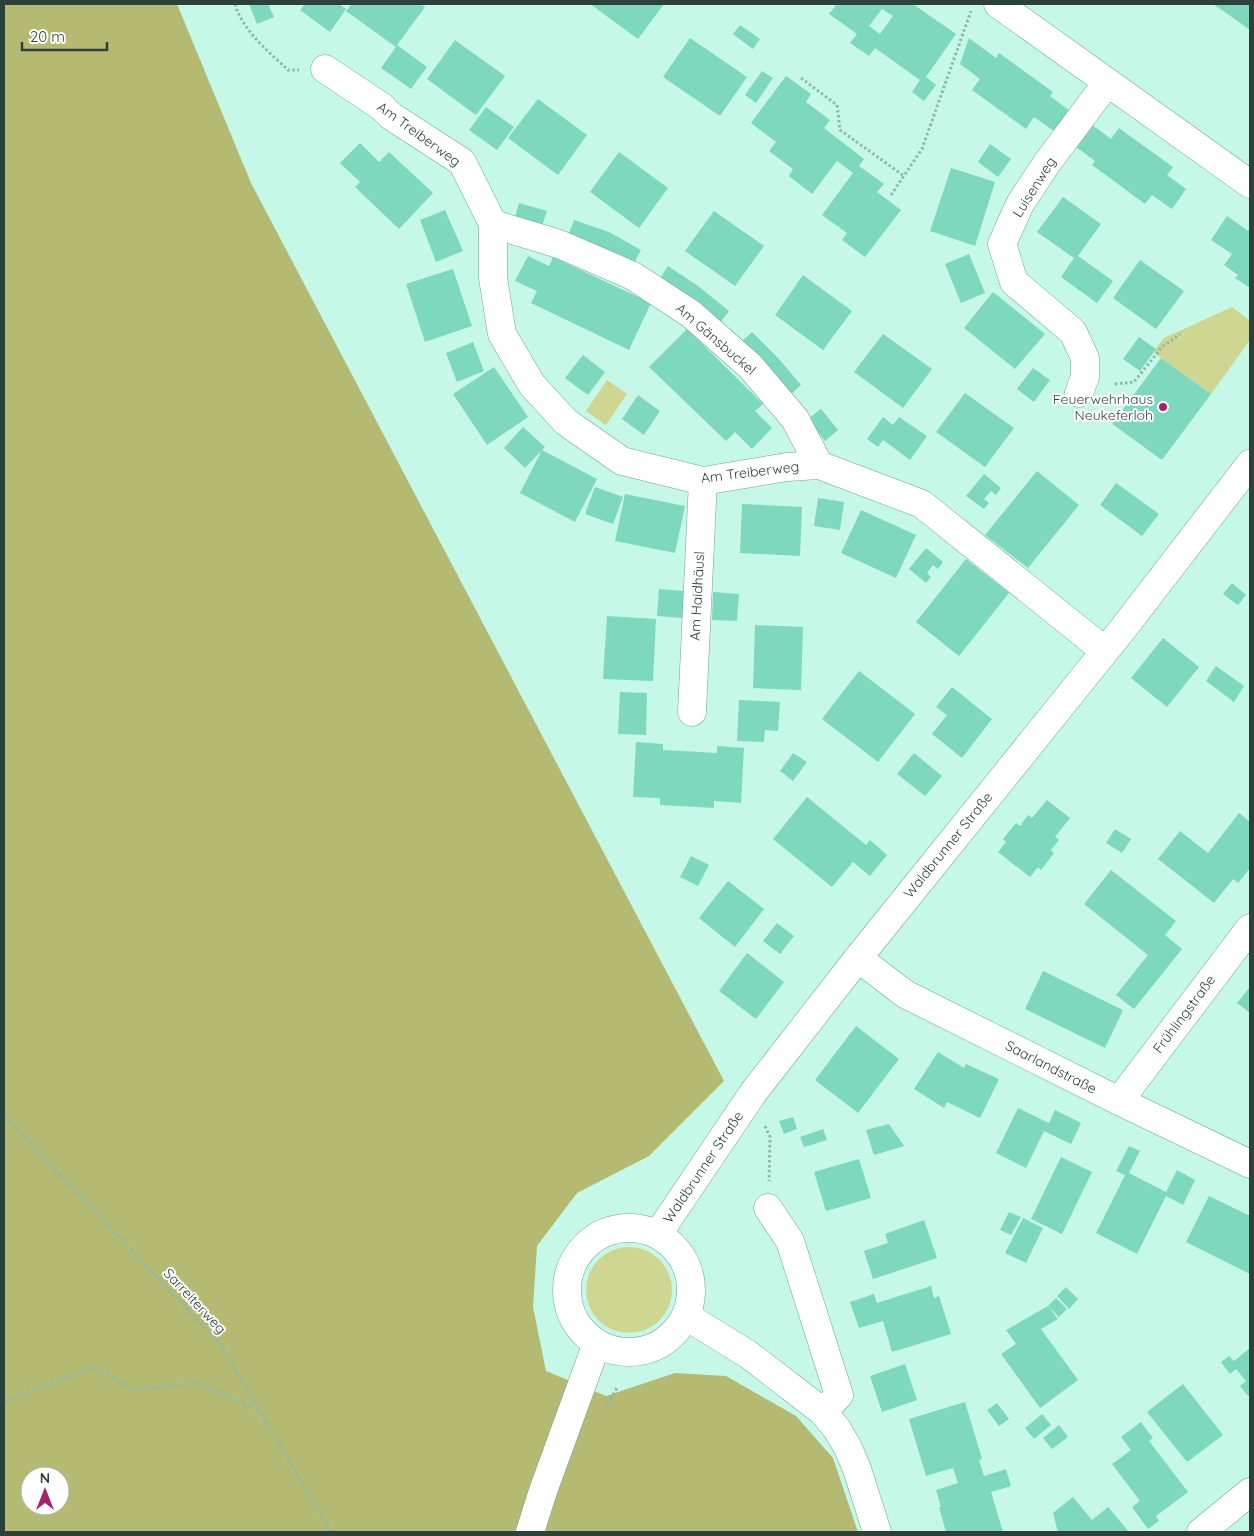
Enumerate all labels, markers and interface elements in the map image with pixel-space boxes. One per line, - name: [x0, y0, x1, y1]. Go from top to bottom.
- scale bar: [22, 20, 108, 52]
- text: 20 m: [30, 27, 65, 46]
- street label: Am Treiberweg: [374, 98, 464, 170]
- street label: Luisenweg: [1008, 153, 1060, 221]
- street label: Am Gänsbuckel: [672, 299, 760, 379]
- place label: Feuerwehrhaus Neukeferloh: [1053, 390, 1153, 424]
- marker: Feuerwehrhaus Neukeferloh: [1157, 401, 1169, 413]
- street label: Am Treiberweg: [700, 457, 800, 487]
- street label: Am Haidhäusl: [686, 551, 708, 641]
- street label: Waldbrunner Straße: [900, 788, 996, 902]
- street label: Frühlingstraße: [1149, 971, 1219, 1057]
- street label: Saarlandstraße: [1002, 1036, 1100, 1098]
- street label: Waldbrunner Straße: [659, 1107, 747, 1226]
- street label: Sarreiterweg: [160, 1264, 230, 1338]
- north arrow: [20, 1466, 70, 1516]
- text: N: [40, 1469, 50, 1487]

